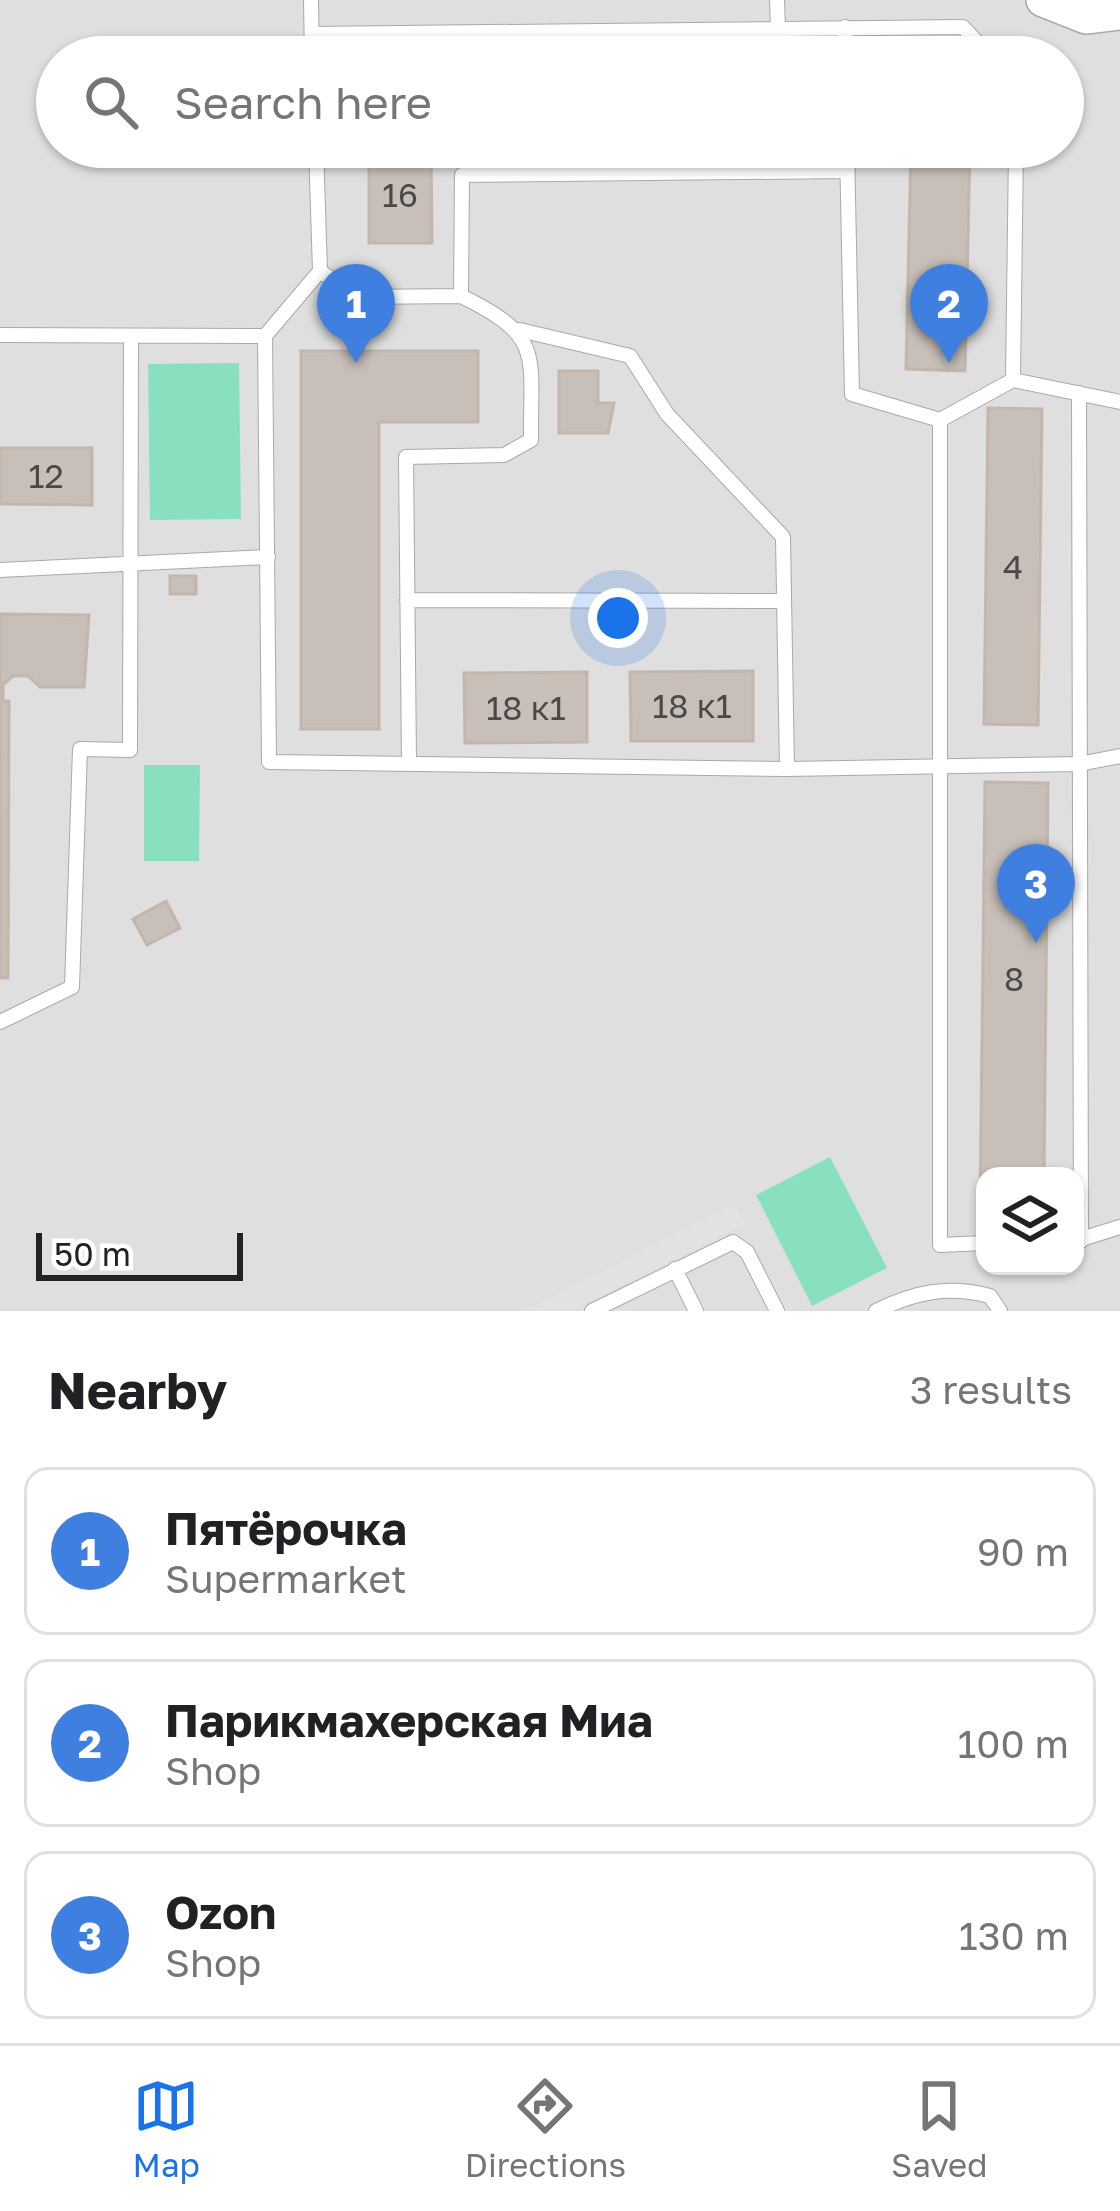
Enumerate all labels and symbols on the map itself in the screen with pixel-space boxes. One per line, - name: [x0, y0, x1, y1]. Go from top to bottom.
- house number: 16: [382, 175, 418, 214]
- pin: 1: [317, 264, 395, 363]
- pin: 2: [910, 264, 988, 363]
- house number: 12: [28, 456, 64, 495]
- house number: 4: [1003, 547, 1023, 586]
- your location: [588, 588, 648, 648]
- house number: 18 к1: [652, 686, 732, 725]
- house number: 18 к1: [486, 688, 566, 727]
- pin: 3: [997, 844, 1075, 943]
- house number: 8: [1004, 959, 1024, 998]
- scale bar: [36, 1227, 243, 1280]

